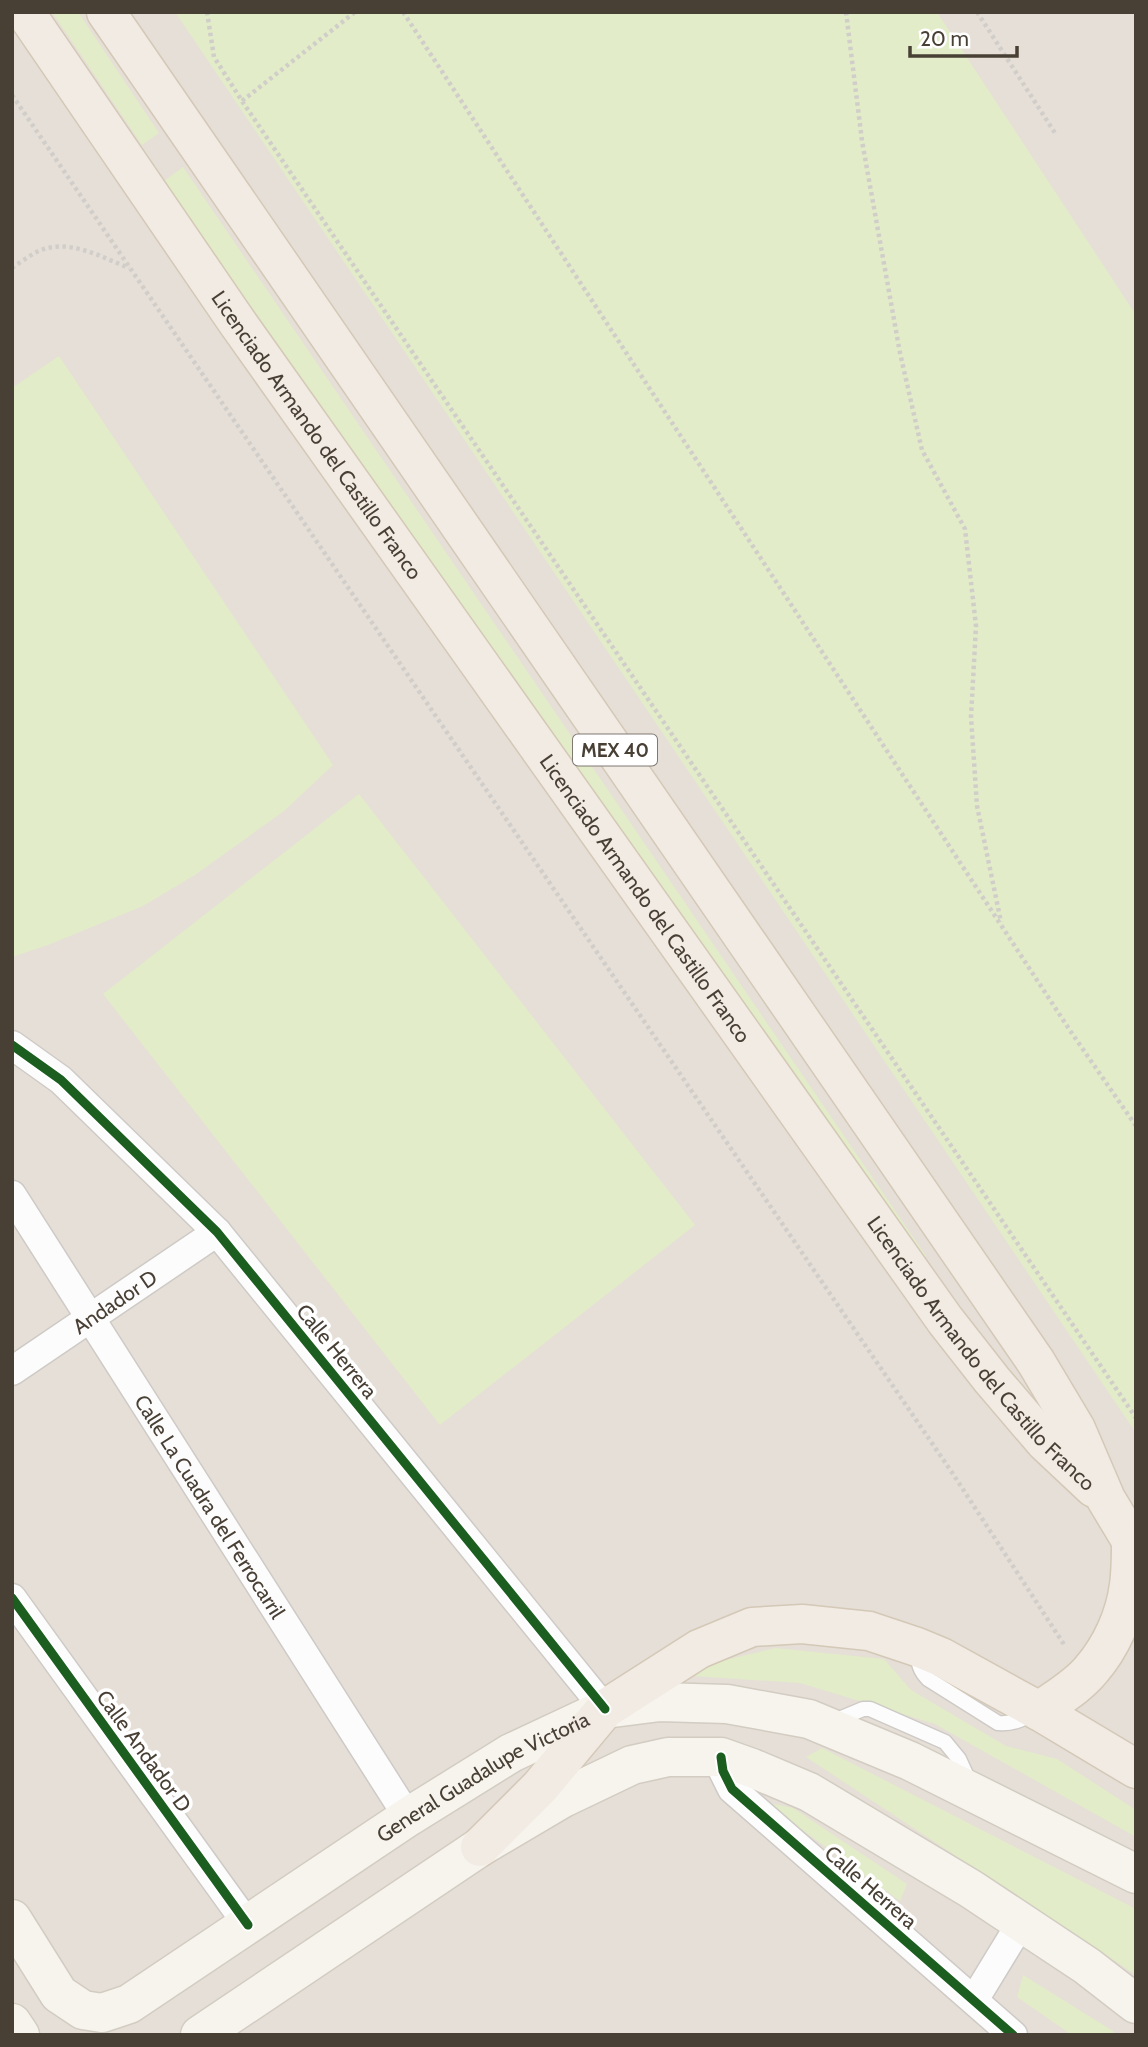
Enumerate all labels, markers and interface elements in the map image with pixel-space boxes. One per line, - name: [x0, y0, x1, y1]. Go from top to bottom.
- scale bar: [910, 14, 1017, 58]
- text: 20 m: [920, 26, 969, 51]
- street label: Licenciado Armando del Castillo Franco: [207, 286, 428, 584]
- road number: MEX 40: [573, 734, 657, 765]
- street label: Licenciado Armando del Castillo Franco: [535, 749, 757, 1047]
- street label: Licenciado Armando del Castillo Franco: [862, 1211, 1101, 1495]
- street label: Andador D: [68, 1264, 162, 1339]
- street label: Calle Herrera: [291, 1299, 383, 1403]
- street label: Calle La Cuadra del Ferrocarril: [130, 1390, 291, 1623]
- street label: Calle Andador D: [91, 1685, 197, 1817]
- street label: General Guadalupe Victoria: [372, 1706, 593, 1847]
- street label: Calle Herrera: [820, 1840, 922, 1934]

